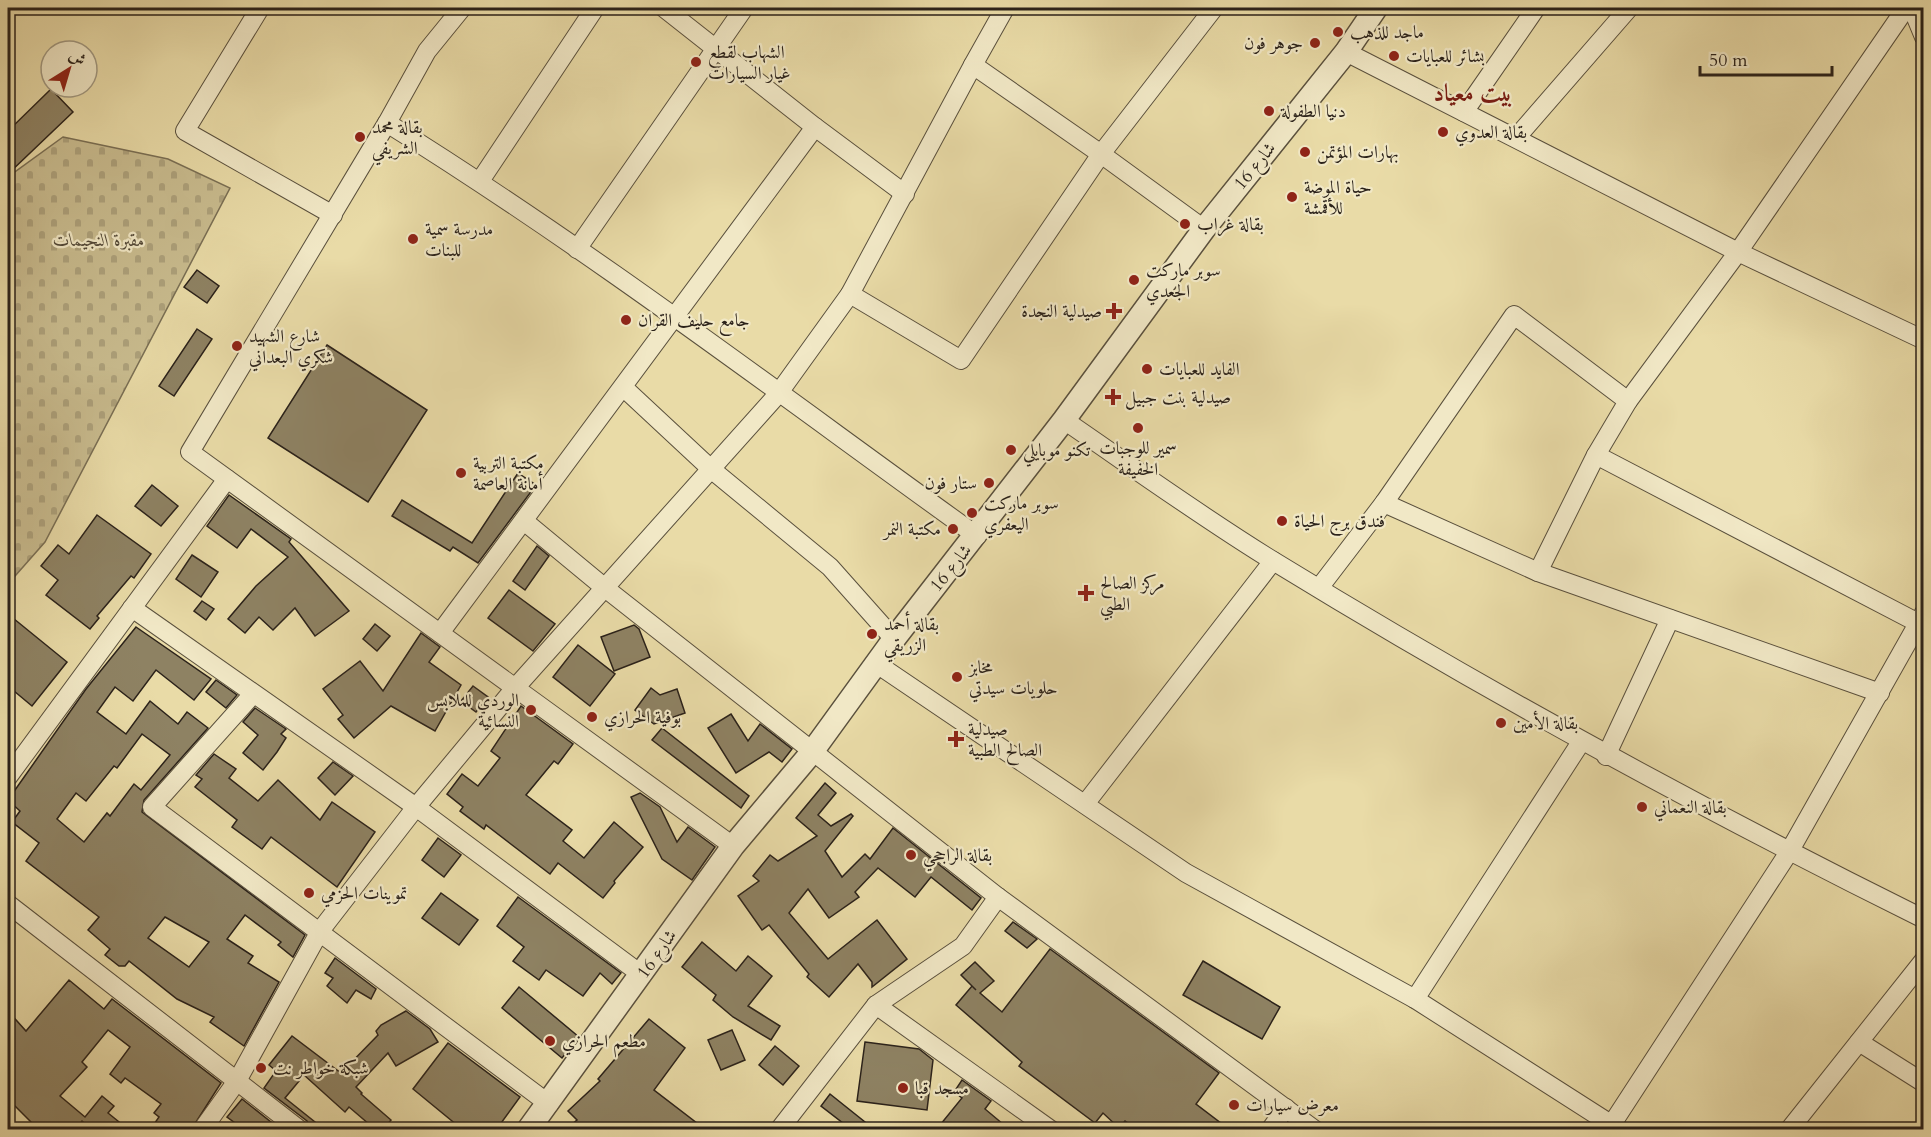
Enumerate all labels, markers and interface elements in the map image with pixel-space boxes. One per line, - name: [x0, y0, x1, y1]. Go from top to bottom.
- place label: ماجد للذهب: [1350, 20, 1424, 45]
- marker: ماجد للذهب: [1331, 25, 1345, 39]
- place label: جوهر فون: [1244, 31, 1303, 56]
- marker: جوهر فون: [1308, 36, 1322, 50]
- north arrow: [39, 39, 99, 99]
- scale bar: [1700, 39, 1832, 77]
- place label: الشهاب لقطع غيار السيارات: [708, 40, 791, 86]
- text: ش: [64, 44, 90, 71]
- place label: بشائر للعبايات: [1406, 44, 1485, 69]
- text: 50 m: [1709, 48, 1748, 73]
- marker: بشائر للعبايات: [1387, 49, 1401, 63]
- marker: الشهاب لقطع غيار السيارات: [689, 55, 703, 69]
- district label: بيت معياد: [1433, 77, 1513, 110]
- place label: دنيا الطفولة: [1280, 99, 1346, 124]
- marker: دنيا الطفولة: [1262, 104, 1276, 118]
- place label: بقالة محمد الشريفي: [372, 115, 423, 166]
- place label: بقالة العدوي: [1455, 120, 1527, 147]
- marker: بقالة العدوي: [1436, 125, 1450, 139]
- marker: بقالة محمد الشريفي: [353, 130, 367, 144]
- street label: شارع 16: [1228, 137, 1283, 196]
- place label: بهارات المؤتمن: [1317, 140, 1399, 165]
- marker: بهارات المؤتمن: [1298, 145, 1312, 159]
- place label: حياة الموضة للأقمشة: [1304, 175, 1372, 221]
- marker: حياة الموضة للأقمشة: [1285, 190, 1299, 204]
- place label: بقالة غراب: [1197, 212, 1264, 237]
- place label: مدرسة سمية للبنات: [425, 217, 493, 263]
- marker: بقالة غراب: [1178, 217, 1192, 231]
- park label: مقبرة النجيمات: [53, 228, 145, 253]
- marker: مدرسة سمية للبنات: [406, 232, 420, 246]
- place label: سوبر ماركت الجعدي: [1146, 258, 1221, 306]
- marker: سوبر ماركت الجعدي: [1127, 273, 1141, 287]
- place label: صيدلية النجدة: [1021, 299, 1102, 324]
- marker: صيدلية النجدة: [1107, 304, 1121, 318]
- place label: جامع حليف القران: [638, 308, 750, 336]
- marker: جامع حليف القران: [619, 313, 633, 327]
- place label: شارع الشهيد شكري البعداني: [249, 324, 333, 372]
- marker: شارع الشهيد شكري البعداني: [230, 339, 244, 353]
- place label: الفايد للعبايات: [1159, 357, 1240, 382]
- marker: الفايد للعبايات: [1140, 362, 1154, 376]
- place label: صيدلية بنت جبيل: [1125, 385, 1231, 410]
- marker: صيدلية بنت جبيل: [1106, 390, 1120, 404]
- marker: سمير للوجبات الخفيفة: [1131, 421, 1145, 435]
- place label: سمير للوجبات الخفيفة: [1099, 436, 1177, 482]
- place label: تكنو موبايلي: [1023, 438, 1091, 467]
- marker: تكنو موبايلي: [1004, 443, 1018, 457]
- place label: مكتبة التربية أمانة العاصمة: [473, 451, 544, 497]
- marker: مكتبة التربية أمانة العاصمة: [454, 466, 468, 480]
- place label: ستار فون: [924, 471, 977, 496]
- marker: ستار فون: [982, 476, 996, 490]
- place label: سوبر ماركت اليعفري: [984, 491, 1059, 539]
- marker: سوبر ماركت اليعفري: [965, 506, 979, 520]
- place label: فندق برج الحياة: [1294, 509, 1385, 537]
- marker: فندق برج الحياة: [1275, 514, 1289, 528]
- place label: مكتبة النمر: [882, 517, 941, 542]
- marker: مكتبة النمر: [946, 522, 960, 536]
- street label: شارع 16: [924, 539, 979, 598]
- place label: مركز الصالح الطبي: [1100, 571, 1164, 621]
- marker: مركز الصالح الطبي: [1077, 584, 1095, 602]
- place label: بقالة أحمد الزريقي: [884, 611, 939, 663]
- marker: بقالة أحمد الزريقي: [865, 627, 879, 641]
- place label: مخابز حلويات سيدتي: [967, 655, 1058, 703]
- marker: مخابز حلويات سيدتي: [950, 670, 964, 684]
- place label: الوردي للملابس النسائية: [427, 688, 519, 734]
- marker: الوردي للملابس النسائية: [524, 703, 538, 717]
- place label: بوفية الحرازي: [604, 705, 681, 732]
- marker: بوفية الحرازي: [585, 710, 599, 724]
- place label: بقالة الأمين: [1513, 710, 1578, 736]
- marker: بقالة الأمين: [1494, 716, 1508, 730]
- place label: صيدلية الصالح الطبية: [968, 717, 1042, 766]
- marker: صيدلية الصالح الطبية: [949, 732, 963, 746]
- place label: بقالة النعماني: [1654, 795, 1727, 822]
- marker: بقالة النعماني: [1635, 800, 1649, 814]
- place label: بقالة الراجحي: [923, 843, 992, 872]
- marker: بقالة الراجحي: [904, 848, 918, 862]
- place label: تموينات الحزمي: [321, 881, 408, 908]
- marker: تموينات الحزمي: [302, 886, 316, 900]
- street label: شارع 16: [631, 924, 685, 985]
- place label: مطعم الحرازي: [562, 1029, 646, 1058]
- marker: مطعم الحرازي: [543, 1034, 557, 1048]
- place label: شبكة خواطر نت: [273, 1056, 369, 1081]
- marker: شبكة خواطر نت: [254, 1061, 268, 1075]
- place label: مسجد قبا: [915, 1076, 969, 1101]
- marker: مسجد قبا: [896, 1081, 910, 1095]
- place label: معرض سيارات: [1246, 1093, 1339, 1118]
- marker: معرض سيارات: [1227, 1098, 1241, 1112]

